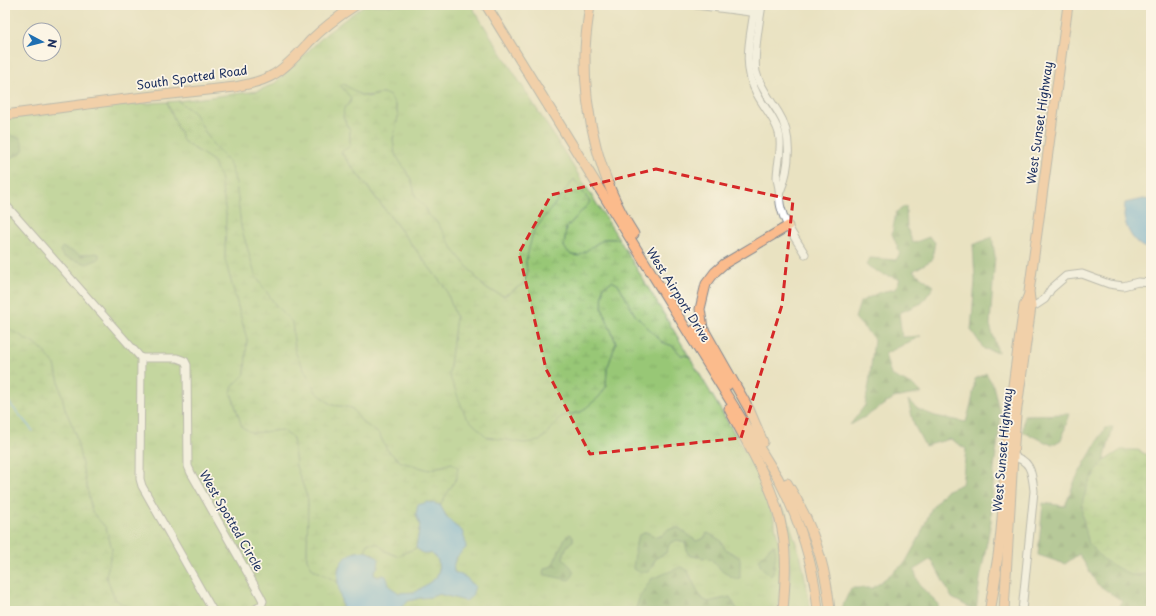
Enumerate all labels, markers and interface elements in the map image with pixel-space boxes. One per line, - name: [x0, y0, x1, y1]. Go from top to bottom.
- north arrow: [22, 22, 62, 62]
- text: N: [43, 38, 61, 49]
- street label: South Spotted Road: [135, 60, 249, 94]
- street label: West Sunset Highway: [1021, 60, 1057, 186]
- street label: West Airport Drive: [642, 243, 716, 346]
- street label: West Sunset Highway: [988, 387, 1016, 513]
- street label: West Spotted Circle: [196, 467, 268, 575]

